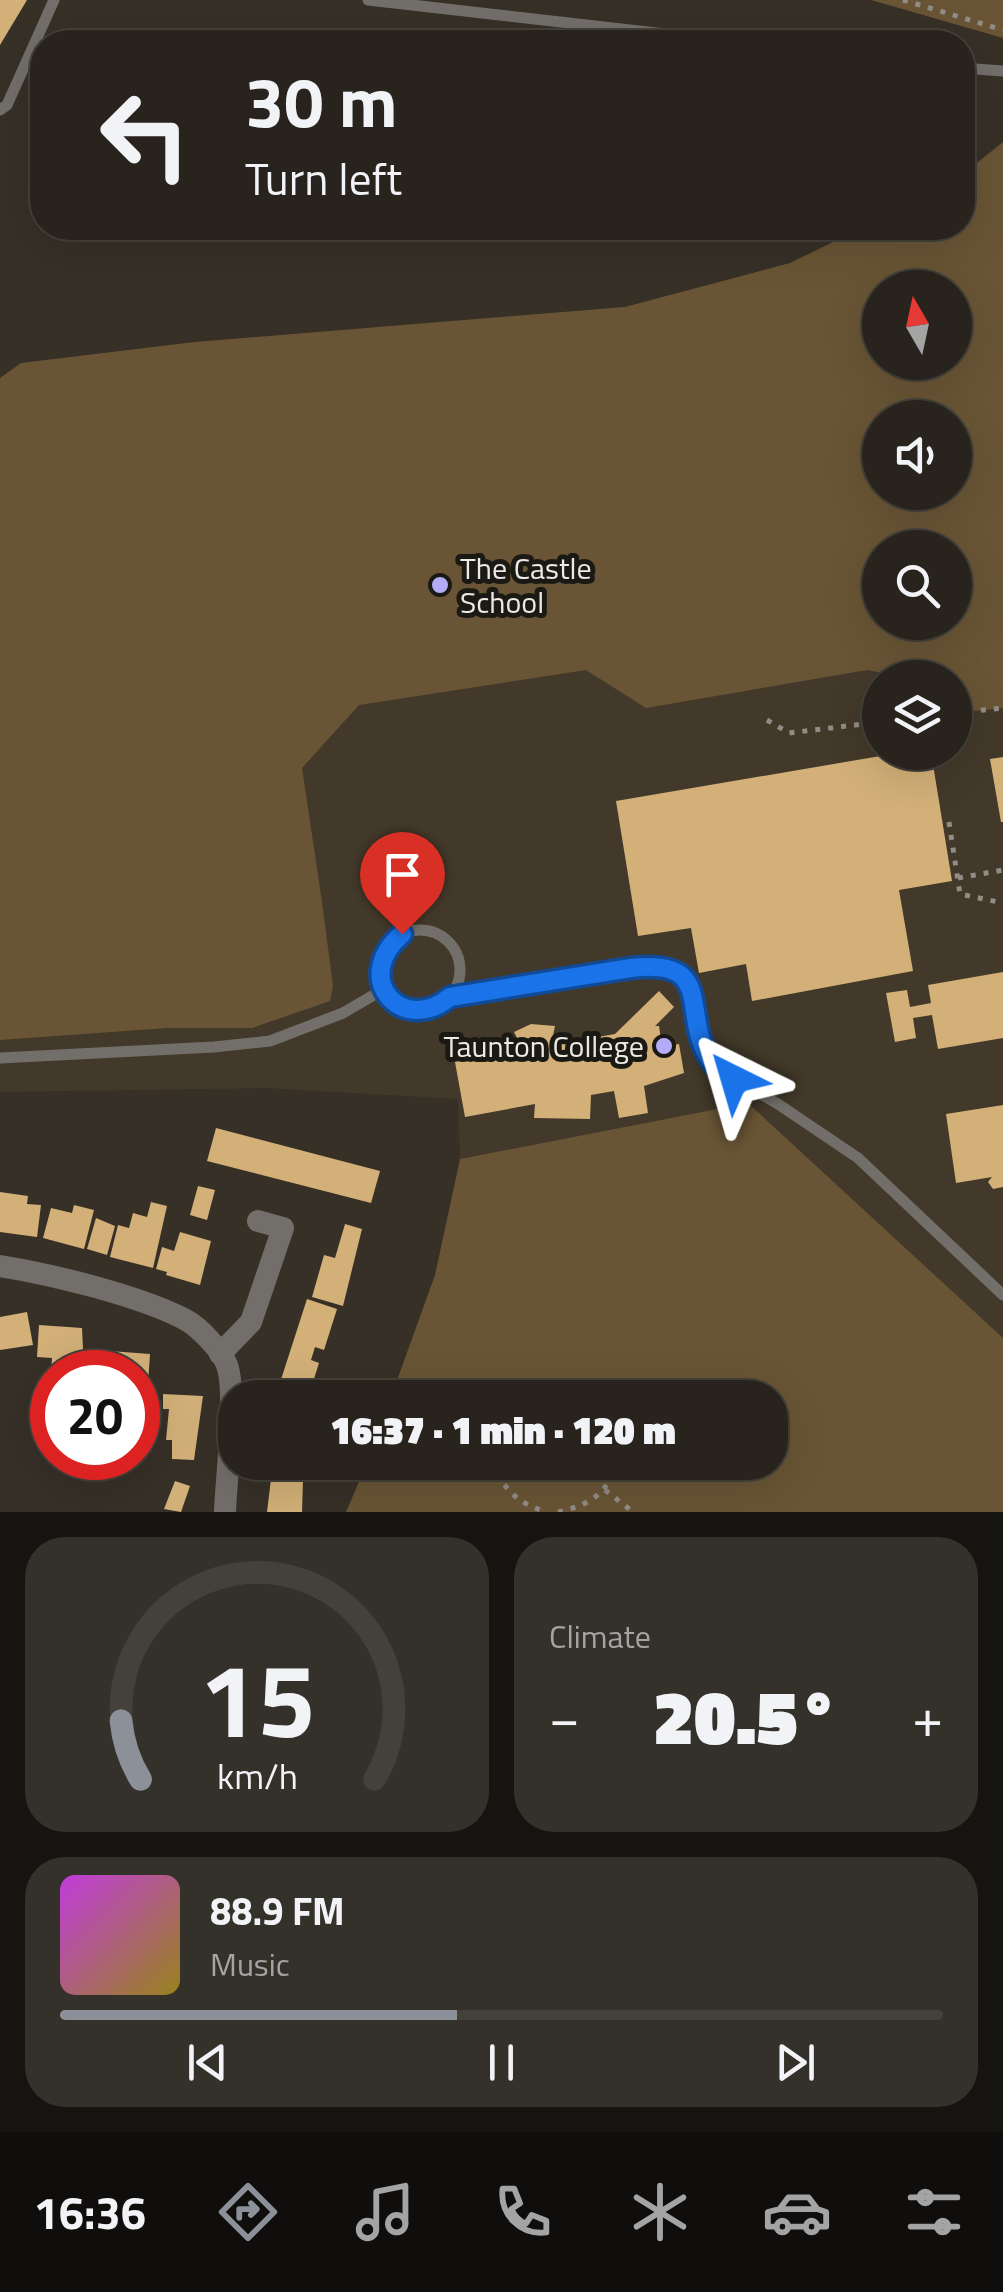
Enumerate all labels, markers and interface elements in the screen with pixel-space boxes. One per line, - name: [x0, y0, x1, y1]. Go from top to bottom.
- text: 30 m: [245, 48, 398, 154]
- icon: left: [80, 70, 210, 200]
- text: Turn left: [245, 144, 402, 212]
- north arrow: [862, 270, 972, 380]
- map controls: [862, 270, 972, 770]
- button: sound: [862, 400, 972, 510]
- button: search: [862, 530, 972, 640]
- place label: The Castle School: [460, 545, 592, 625]
- marker: The Castle School: [429, 574, 451, 596]
- button: layers: [862, 660, 972, 770]
- pin: [360, 832, 445, 935]
- icon: arrive: [375, 847, 430, 902]
- place label: Taunton College: [443, 1023, 644, 1069]
- position arrow: [682, 1027, 786, 1131]
- marker: Taunton College: [653, 1035, 675, 1057]
- speed limit sign: 20: [30, 1350, 160, 1480]
- text: 16:37 · 1 min · 120 m: [330, 1401, 676, 1459]
- text: Climate: [549, 1612, 651, 1660]
- text: 15: [199, 1619, 315, 1777]
- text: 20.5°: [653, 1659, 839, 1773]
- text: −: [549, 1675, 580, 1758]
- text: +: [912, 1675, 943, 1758]
- text: km/h: [217, 1748, 297, 1803]
- text: 88.9 FM: [210, 1882, 345, 1940]
- text: Music: [210, 1940, 290, 1988]
- icon: previous: [180, 2035, 235, 2090]
- icon: pause: [474, 2035, 529, 2090]
- icon: next: [768, 2035, 823, 2090]
- icon: directions: [213, 2177, 283, 2247]
- icon: music: [350, 2177, 420, 2247]
- icon: phone: [488, 2177, 558, 2247]
- icon: climate: [625, 2177, 695, 2247]
- icon: car: [762, 2177, 832, 2247]
- icon: filters: [899, 2177, 969, 2247]
- text: 16:36: [34, 2178, 146, 2246]

